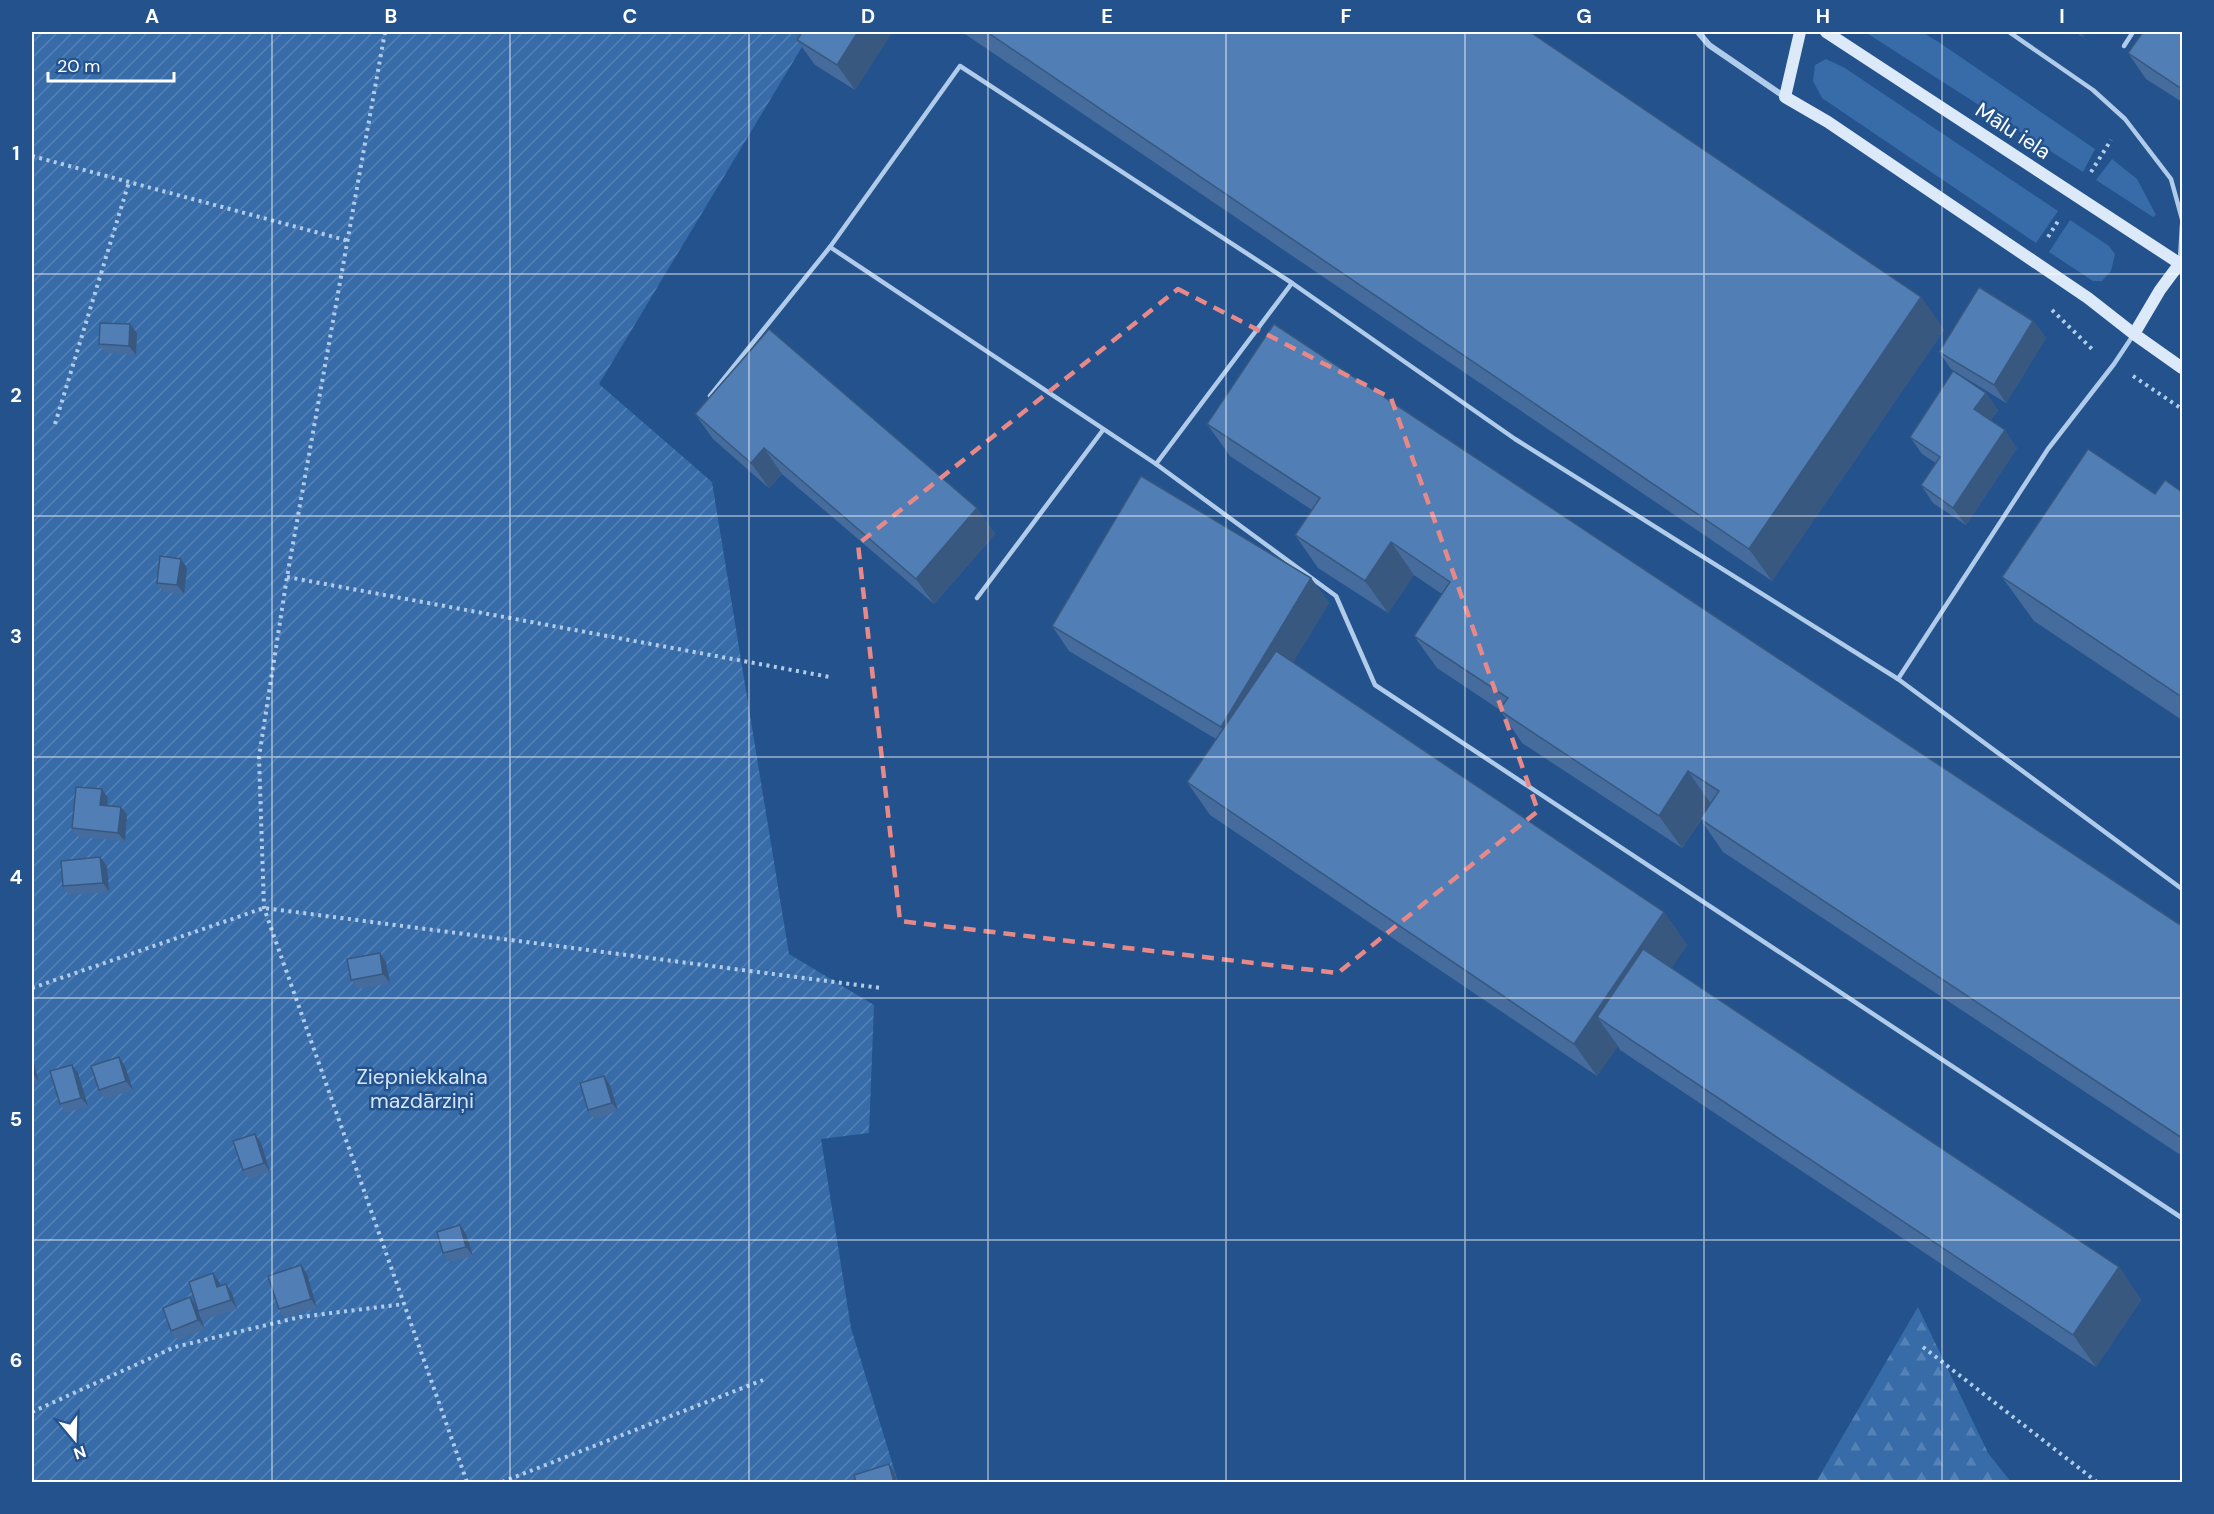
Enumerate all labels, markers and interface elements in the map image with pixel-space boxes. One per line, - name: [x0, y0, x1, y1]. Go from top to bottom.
- text: A: [145, 3, 159, 29]
- text: B: [385, 3, 397, 29]
- text: C: [623, 3, 637, 29]
- text: D: [861, 3, 875, 29]
- text: E: [1101, 3, 1113, 29]
- text: F: [1340, 3, 1352, 29]
- text: G: [1576, 3, 1592, 29]
- text: H: [1816, 3, 1830, 29]
- text: I: [2059, 3, 2065, 29]
- scale bar: [48, 45, 174, 83]
- text: 20 m: [57, 54, 100, 78]
- street label: Mālu iela: [1970, 96, 2056, 166]
- text: 1: [12, 140, 20, 166]
- text: 2: [10, 382, 22, 408]
- text: 3: [10, 623, 22, 649]
- text: 4: [10, 864, 23, 890]
- park label: Ziepniekkalna mazdārziņi: [356, 1063, 488, 1115]
- text: 5: [10, 1106, 22, 1132]
- text: 6: [10, 1347, 22, 1373]
- north arrow: [45, 1409, 105, 1469]
- text: N: [71, 1441, 89, 1465]

